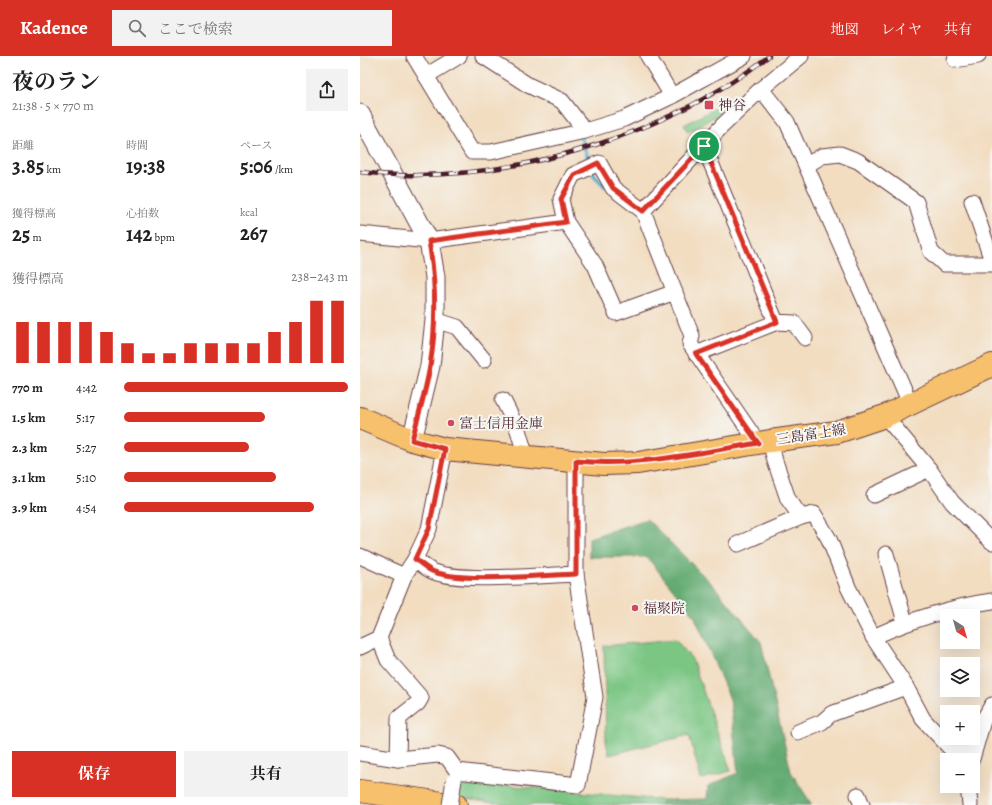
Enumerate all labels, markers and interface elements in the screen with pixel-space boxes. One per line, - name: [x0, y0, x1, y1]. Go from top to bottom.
- search box: [112, 10, 392, 46]
- text: Kadence: [20, 15, 88, 41]
- icon: search: [126, 17, 148, 39]
- text: ここで検索: [158, 19, 233, 39]
- text: 地図: [831, 20, 859, 39]
- text: レイヤ: [881, 20, 922, 39]
- text: 共有: [944, 20, 972, 39]
- text: 夜のラン: [12, 67, 100, 97]
- button: share: [306, 69, 348, 111]
- place label: 神谷: [718, 96, 746, 115]
- text: 21:38 · 5 × 770 m: [12, 97, 94, 114]
- marker: 神谷: [703, 99, 715, 111]
- pin: [687, 129, 721, 163]
- icon: arrive: [693, 135, 715, 157]
- text: 距離: [12, 138, 34, 153]
- text: 時間: [126, 138, 148, 153]
- text: ペース: [240, 138, 272, 153]
- text: 3.85: [12, 153, 44, 180]
- text: 19:38: [126, 153, 165, 180]
- text: 5:06: [240, 153, 273, 180]
- text: km: [44, 162, 61, 177]
- text: /km: [273, 162, 293, 177]
- text: kcal: [240, 205, 258, 220]
- text: 獲得標高: [12, 206, 56, 221]
- text: 心拍数: [126, 206, 159, 221]
- text: 267: [240, 220, 268, 247]
- text: 25: [12, 221, 30, 248]
- text: 142: [126, 221, 152, 248]
- text: m: [30, 230, 42, 245]
- text: bpm: [152, 230, 175, 245]
- text: 238–243 m: [291, 268, 348, 285]
- text: 獲得標高: [12, 270, 64, 287]
- text: 770 m: [12, 379, 43, 396]
- text: 4:42: [76, 379, 97, 396]
- text: 1.5 km: [12, 409, 46, 426]
- text: 5:17: [76, 409, 95, 426]
- place label: 富士信用金庫: [459, 414, 543, 433]
- marker: 富士信用金庫: [446, 418, 456, 428]
- street label: 三島富士線: [775, 420, 847, 449]
- text: 2.3 km: [12, 439, 47, 456]
- text: 5:27: [76, 439, 96, 456]
- text: 3.1 km: [12, 469, 46, 486]
- text: 5:10: [76, 469, 96, 486]
- text: 3.9 km: [12, 499, 47, 516]
- text: 4:54: [76, 499, 96, 516]
- place label: 福聚院: [643, 599, 685, 618]
- marker: 福聚院: [630, 603, 640, 613]
- north arrow: [940, 609, 980, 649]
- map controls: [940, 609, 980, 793]
- button: layers: [940, 657, 980, 697]
- button: +: [940, 705, 980, 745]
- button: 保存: [12, 751, 176, 797]
- button: 共有: [184, 751, 348, 797]
- button: −: [940, 753, 980, 793]

